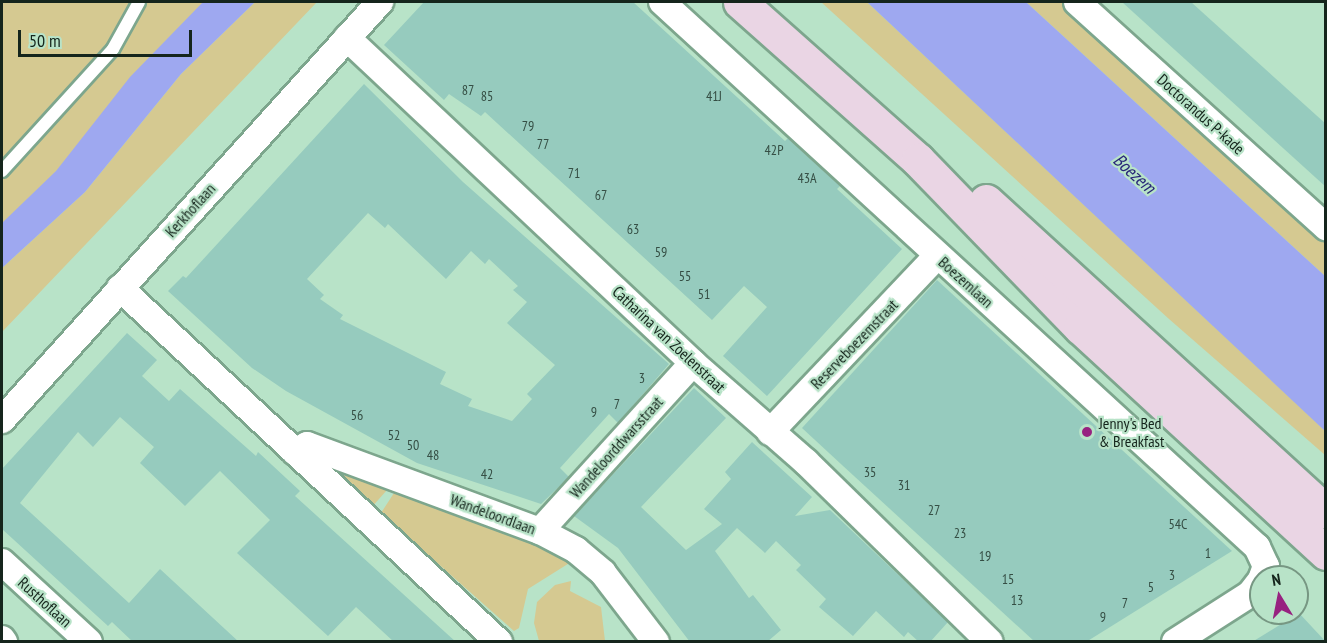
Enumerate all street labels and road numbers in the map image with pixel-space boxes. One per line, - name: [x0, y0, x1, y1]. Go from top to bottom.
- street label: Doctorandus P-kade: [1153, 70, 1249, 158]
- street label: Kerkhoflaan: [161, 179, 219, 241]
- street label: Boezemlaan: [935, 252, 997, 312]
- street label: Catharina van Zoelenstraat: [608, 282, 730, 396]
- street label: Reserveboezemstraat: [806, 295, 902, 393]
- street label: Wandeloorddwarsstraat: [565, 392, 667, 502]
- street label: Wandeloordlaan: [448, 490, 538, 538]
- street label: Rusthoflaan: [14, 573, 76, 631]

